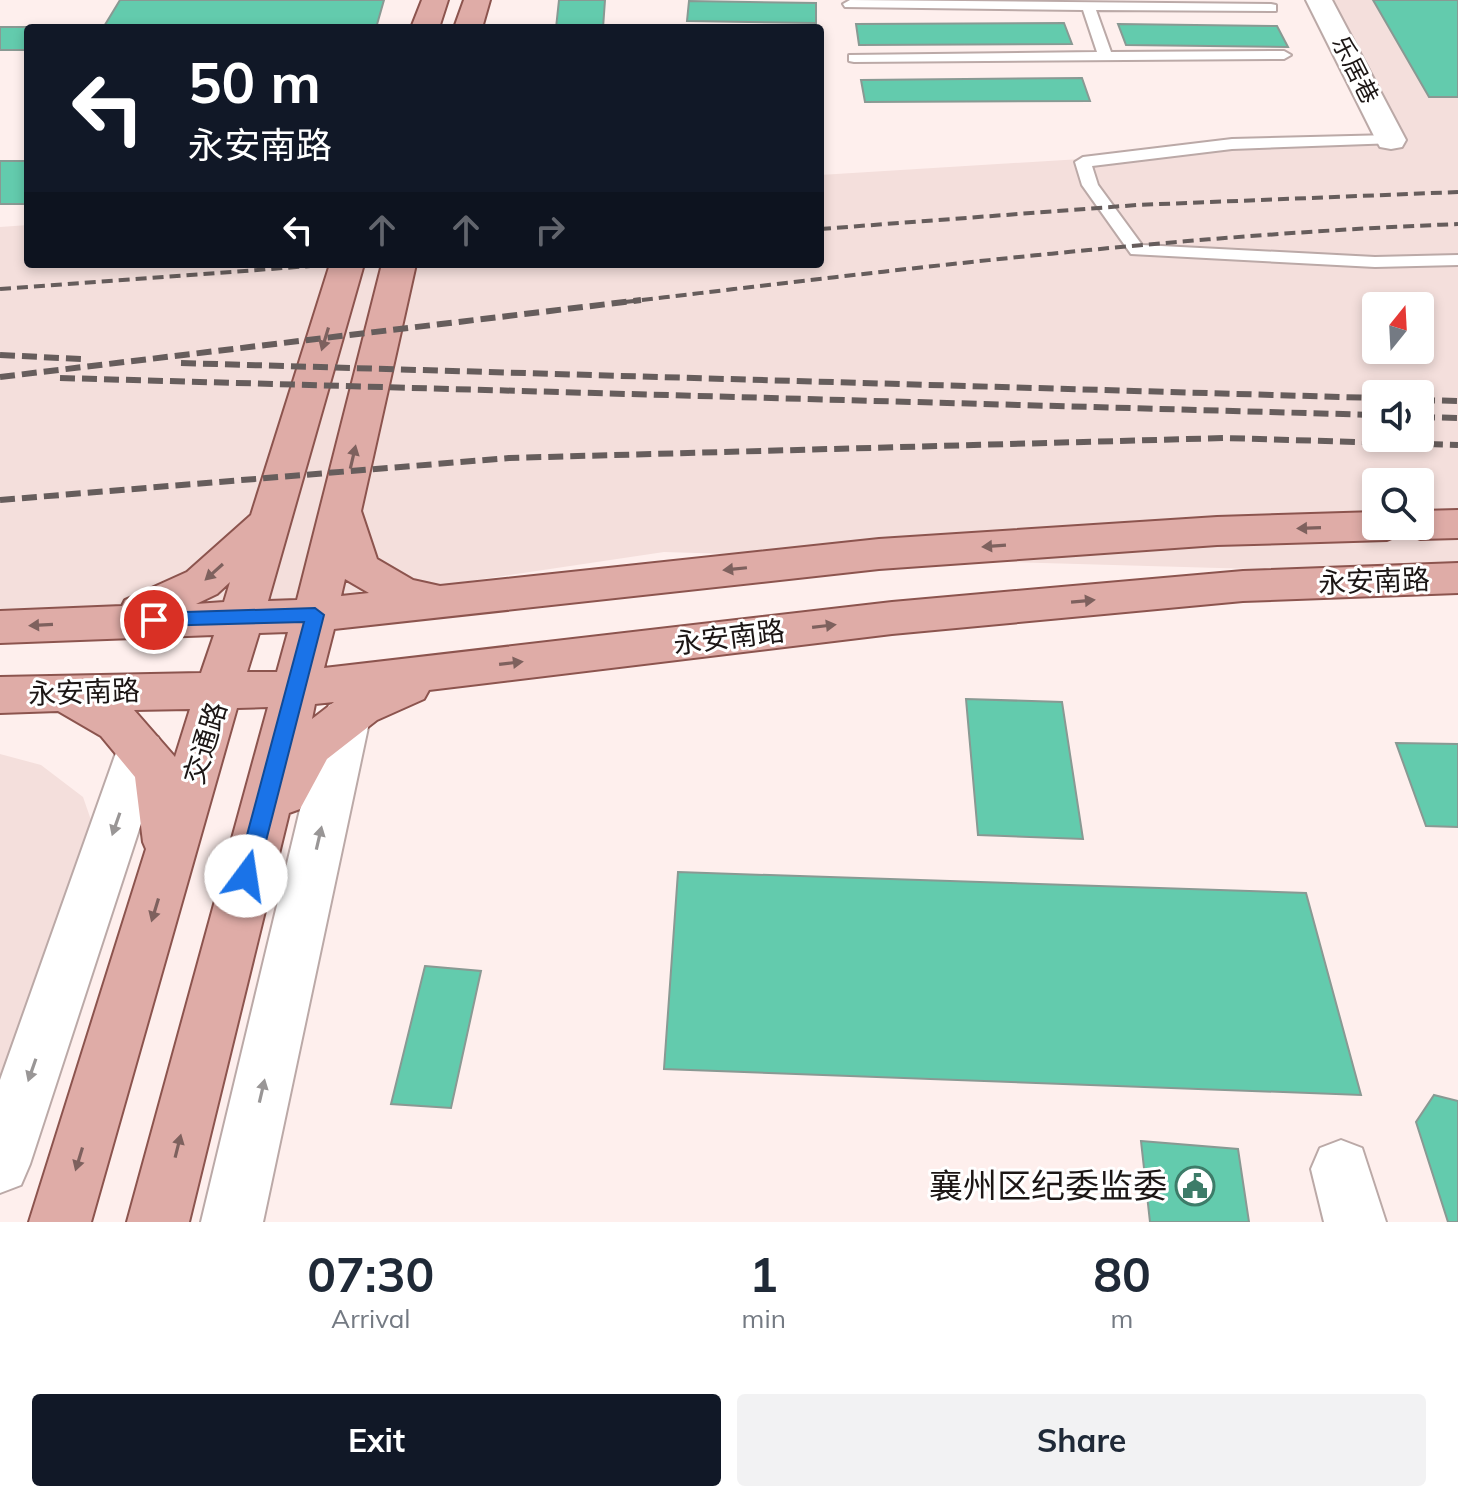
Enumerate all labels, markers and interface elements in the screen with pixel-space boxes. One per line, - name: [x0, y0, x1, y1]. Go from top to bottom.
- street label: 乐居巷: [1326, 31, 1386, 108]
- text: 50 m: [188, 47, 321, 117]
- icon: left: [56, 56, 160, 160]
- text: 永安南路: [188, 122, 332, 167]
- icon: left: [276, 208, 320, 252]
- icon: ahead: [360, 208, 404, 252]
- icon: ahead: [444, 208, 488, 252]
- icon: right: [528, 208, 572, 252]
- north arrow: [1362, 292, 1434, 364]
- map controls: [1362, 292, 1434, 540]
- one-way arrow: [318, 327, 331, 351]
- button: sound: [1362, 380, 1434, 452]
- one-way arrow: [347, 444, 360, 469]
- button: search: [1362, 468, 1434, 540]
- one-way arrow: [1296, 522, 1321, 535]
- one-way arrow: [981, 540, 1006, 553]
- street label: 永安南路: [1317, 561, 1431, 600]
- one-way arrow: [204, 563, 223, 581]
- one-way arrow: [722, 563, 747, 576]
- pin: [120, 586, 188, 654]
- one-way arrow: [1071, 594, 1096, 607]
- icon: arrive: [132, 598, 176, 642]
- street label: 永安南路: [671, 612, 787, 661]
- one-way arrow: [28, 619, 53, 632]
- one-way arrow: [812, 620, 837, 633]
- one-way arrow: [498, 656, 523, 669]
- street label: 永安南路: [27, 672, 141, 711]
- street label: 交通路: [176, 698, 234, 788]
- one-way arrow: [109, 813, 121, 837]
- one-way arrow: [313, 825, 326, 850]
- position arrow: [204, 834, 288, 918]
- one-way arrow: [148, 898, 161, 922]
- one-way arrow: [25, 1059, 37, 1083]
- one-way arrow: [256, 1079, 269, 1104]
- one-way arrow: [172, 1134, 184, 1159]
- one-way arrow: [72, 1147, 85, 1171]
- place label: 襄州区纪委监委: [929, 1164, 1167, 1207]
- public building icon: 襄州区纪委监委: [1174, 1165, 1216, 1207]
- text: 07:30: [307, 1244, 434, 1304]
- text: 1: [749, 1244, 778, 1304]
- text: 80: [1093, 1244, 1151, 1304]
- text: Arrival: [331, 1302, 411, 1335]
- text: min: [742, 1302, 786, 1335]
- text: m: [1111, 1302, 1133, 1335]
- button: Exit: [32, 1394, 721, 1486]
- button: Share: [737, 1394, 1426, 1486]

